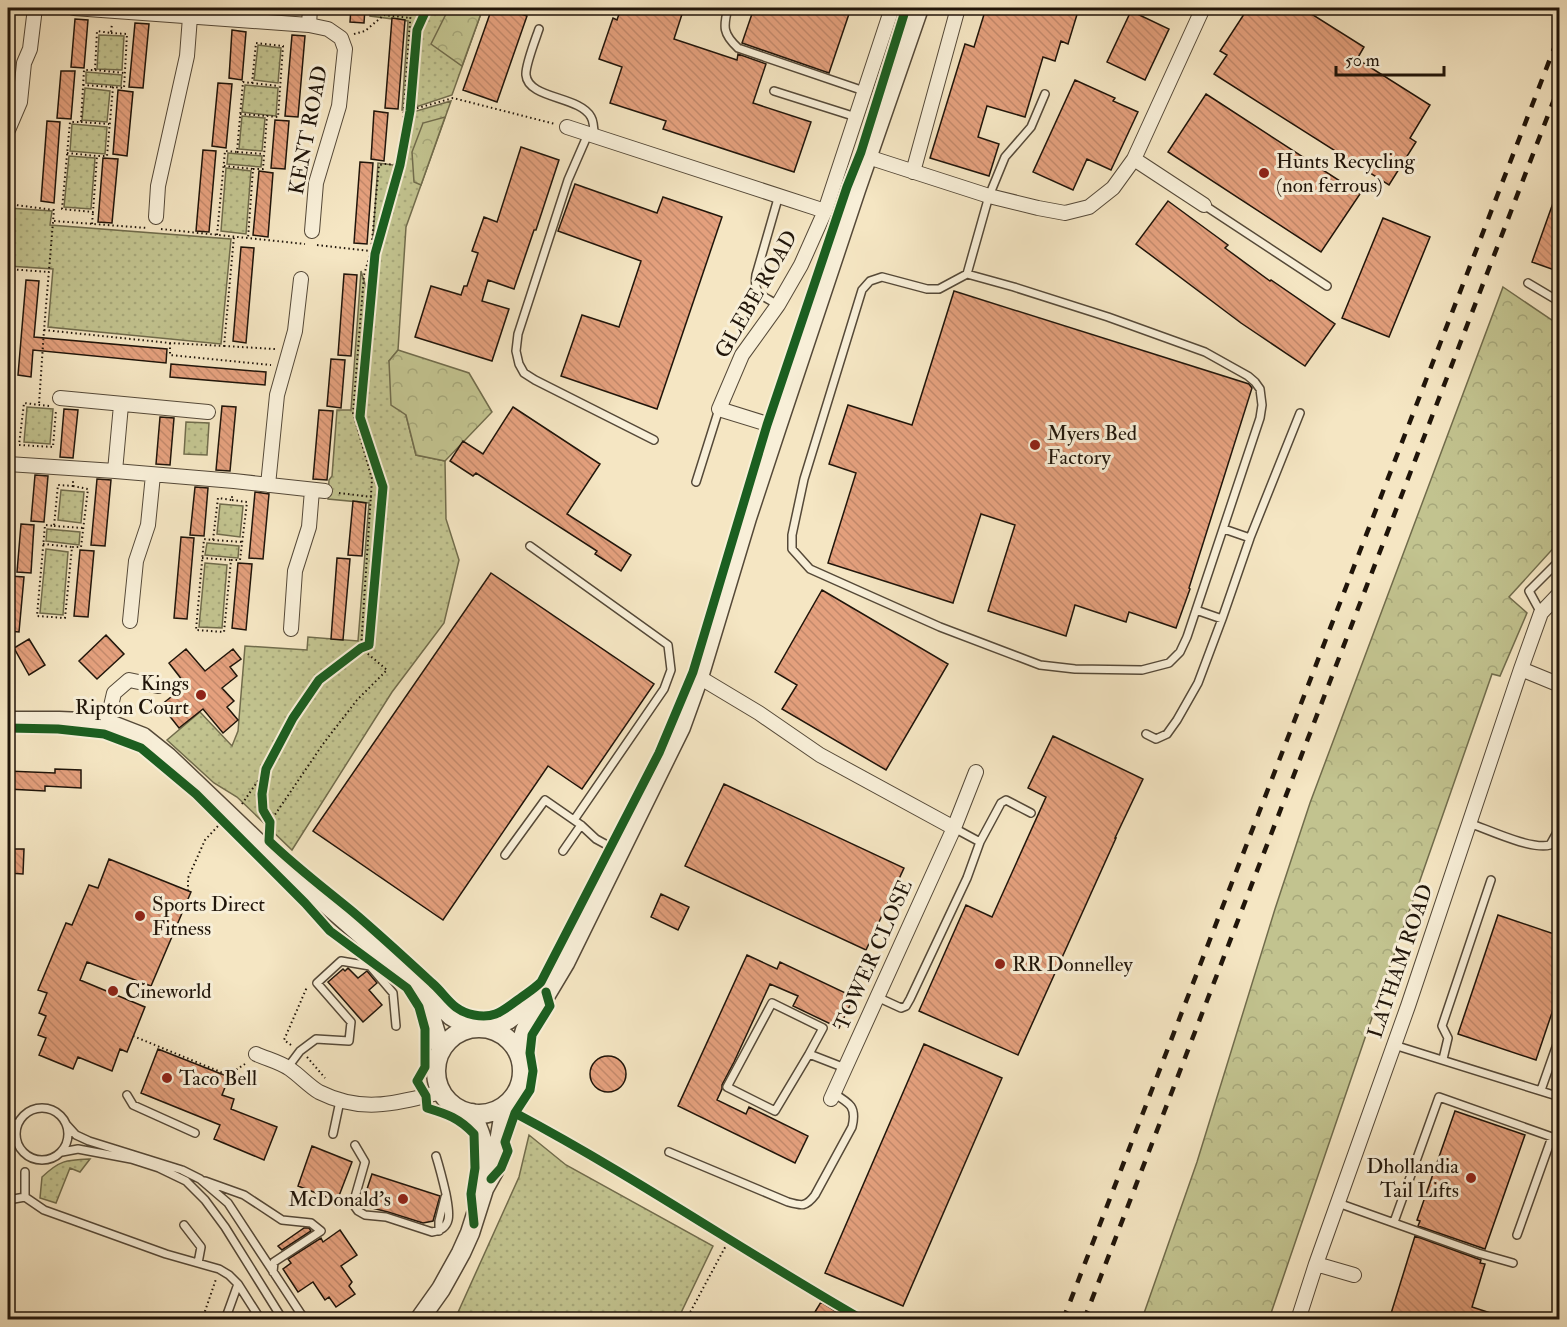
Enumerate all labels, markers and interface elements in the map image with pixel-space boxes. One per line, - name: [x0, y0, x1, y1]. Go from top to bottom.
- scale bar: [1336, 39, 1444, 77]
- text: 50 m: [1345, 49, 1380, 72]
- street label: KENT ROAD: [283, 63, 334, 197]
- place label: Hunts Recycling (non ferrous): [1276, 148, 1415, 199]
- marker: Hunts Recycling (non ferrous): [1257, 166, 1271, 180]
- street label: GLEBE ROAD: [709, 226, 804, 363]
- place label: Myers Bed Factory: [1047, 420, 1138, 471]
- marker: Myers Bed Factory: [1028, 438, 1042, 452]
- place label: Kings Ripton Court: [75, 670, 189, 721]
- marker: Kings Ripton Court: [194, 688, 208, 702]
- street label: TOWER CLOSE: [828, 875, 919, 1035]
- street label: LATHAM ROAD: [1361, 881, 1439, 1042]
- place label: Sports Direct Fitness: [152, 891, 265, 942]
- marker: Sports Direct Fitness: [133, 909, 147, 923]
- place label: RR Donnelley: [1012, 951, 1134, 978]
- marker: RR Donnelley: [993, 957, 1007, 971]
- place label: Cineworld: [125, 978, 212, 1005]
- marker: Cineworld: [106, 984, 120, 998]
- place label: Taco Bell: [179, 1065, 258, 1092]
- marker: Taco Bell: [160, 1071, 174, 1085]
- place label: Dhollandia Tail Lifts: [1366, 1153, 1459, 1204]
- marker: Dhollandia Tail Lifts: [1464, 1171, 1478, 1185]
- place label: McDonald's: [288, 1186, 391, 1213]
- marker: McDonald's: [396, 1192, 410, 1206]

